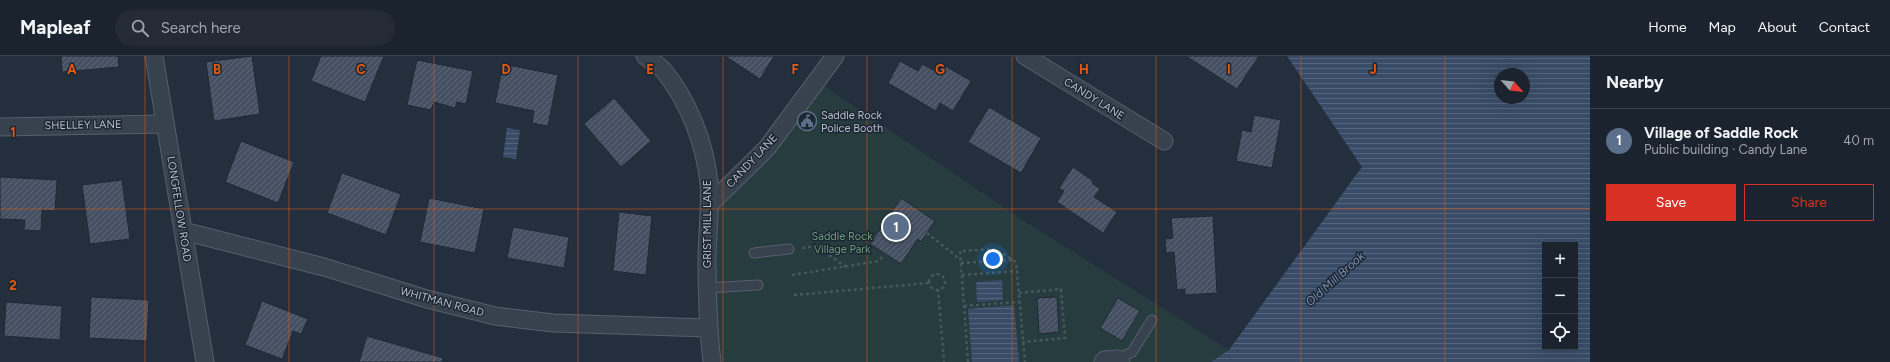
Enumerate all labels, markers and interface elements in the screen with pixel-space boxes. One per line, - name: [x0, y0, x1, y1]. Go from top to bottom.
- search box: [115, 10, 395, 46]
- text: Mapleaf: [20, 16, 91, 39]
- icon: search: [129, 17, 151, 39]
- text: Search here: [161, 19, 241, 37]
- text: Home: [1648, 19, 1687, 36]
- text: Map: [1709, 19, 1736, 36]
- text: About: [1758, 19, 1797, 36]
- text: Contact: [1819, 19, 1870, 36]
- text: A: [67, 62, 77, 77]
- text: B: [213, 62, 221, 77]
- text: C: [356, 62, 366, 77]
- text: D: [501, 62, 511, 77]
- text: E: [646, 62, 654, 77]
- text: F: [791, 62, 799, 77]
- text: G: [935, 62, 945, 77]
- text: H: [1079, 62, 1089, 77]
- text: I: [1227, 62, 1231, 77]
- text: J: [1369, 62, 1377, 77]
- north arrow: [1494, 68, 1530, 104]
- text: Nearby: [1606, 72, 1664, 92]
- street label: CANDY LANE: [1061, 75, 1127, 123]
- place label: Saddle Rock Police Booth: [821, 109, 883, 135]
- public building icon: Saddle Rock Police Booth: [796, 110, 818, 132]
- street label: SHELLEY LANE: [44, 118, 122, 132]
- text: Village of Saddle Rock: [1644, 124, 1798, 142]
- text: 1: [10, 125, 16, 140]
- street label: CANDY LANE: [724, 131, 780, 191]
- text: 1: [1616, 133, 1622, 148]
- text: 40 m: [1843, 133, 1874, 148]
- text: Public building · Candy Lane: [1644, 142, 1807, 157]
- street label: LONGFELLOW ROAD: [164, 155, 194, 263]
- street label: GRIST MILL LANE: [701, 180, 714, 268]
- button: Save: [1606, 184, 1736, 221]
- button: Share: [1744, 184, 1874, 221]
- pin: 1: [883, 212, 909, 242]
- park label: Saddle Rock Village Park: [812, 230, 873, 256]
- map controls: [1542, 242, 1578, 350]
- button: +: [1542, 242, 1578, 278]
- water label: Old Mill Brook: [1303, 248, 1368, 309]
- your location: [983, 249, 1003, 269]
- text: 2: [9, 278, 17, 293]
- button: −: [1542, 278, 1578, 314]
- street label: WHITMAN ROAD: [399, 285, 486, 320]
- button: locate: [1542, 314, 1578, 350]

